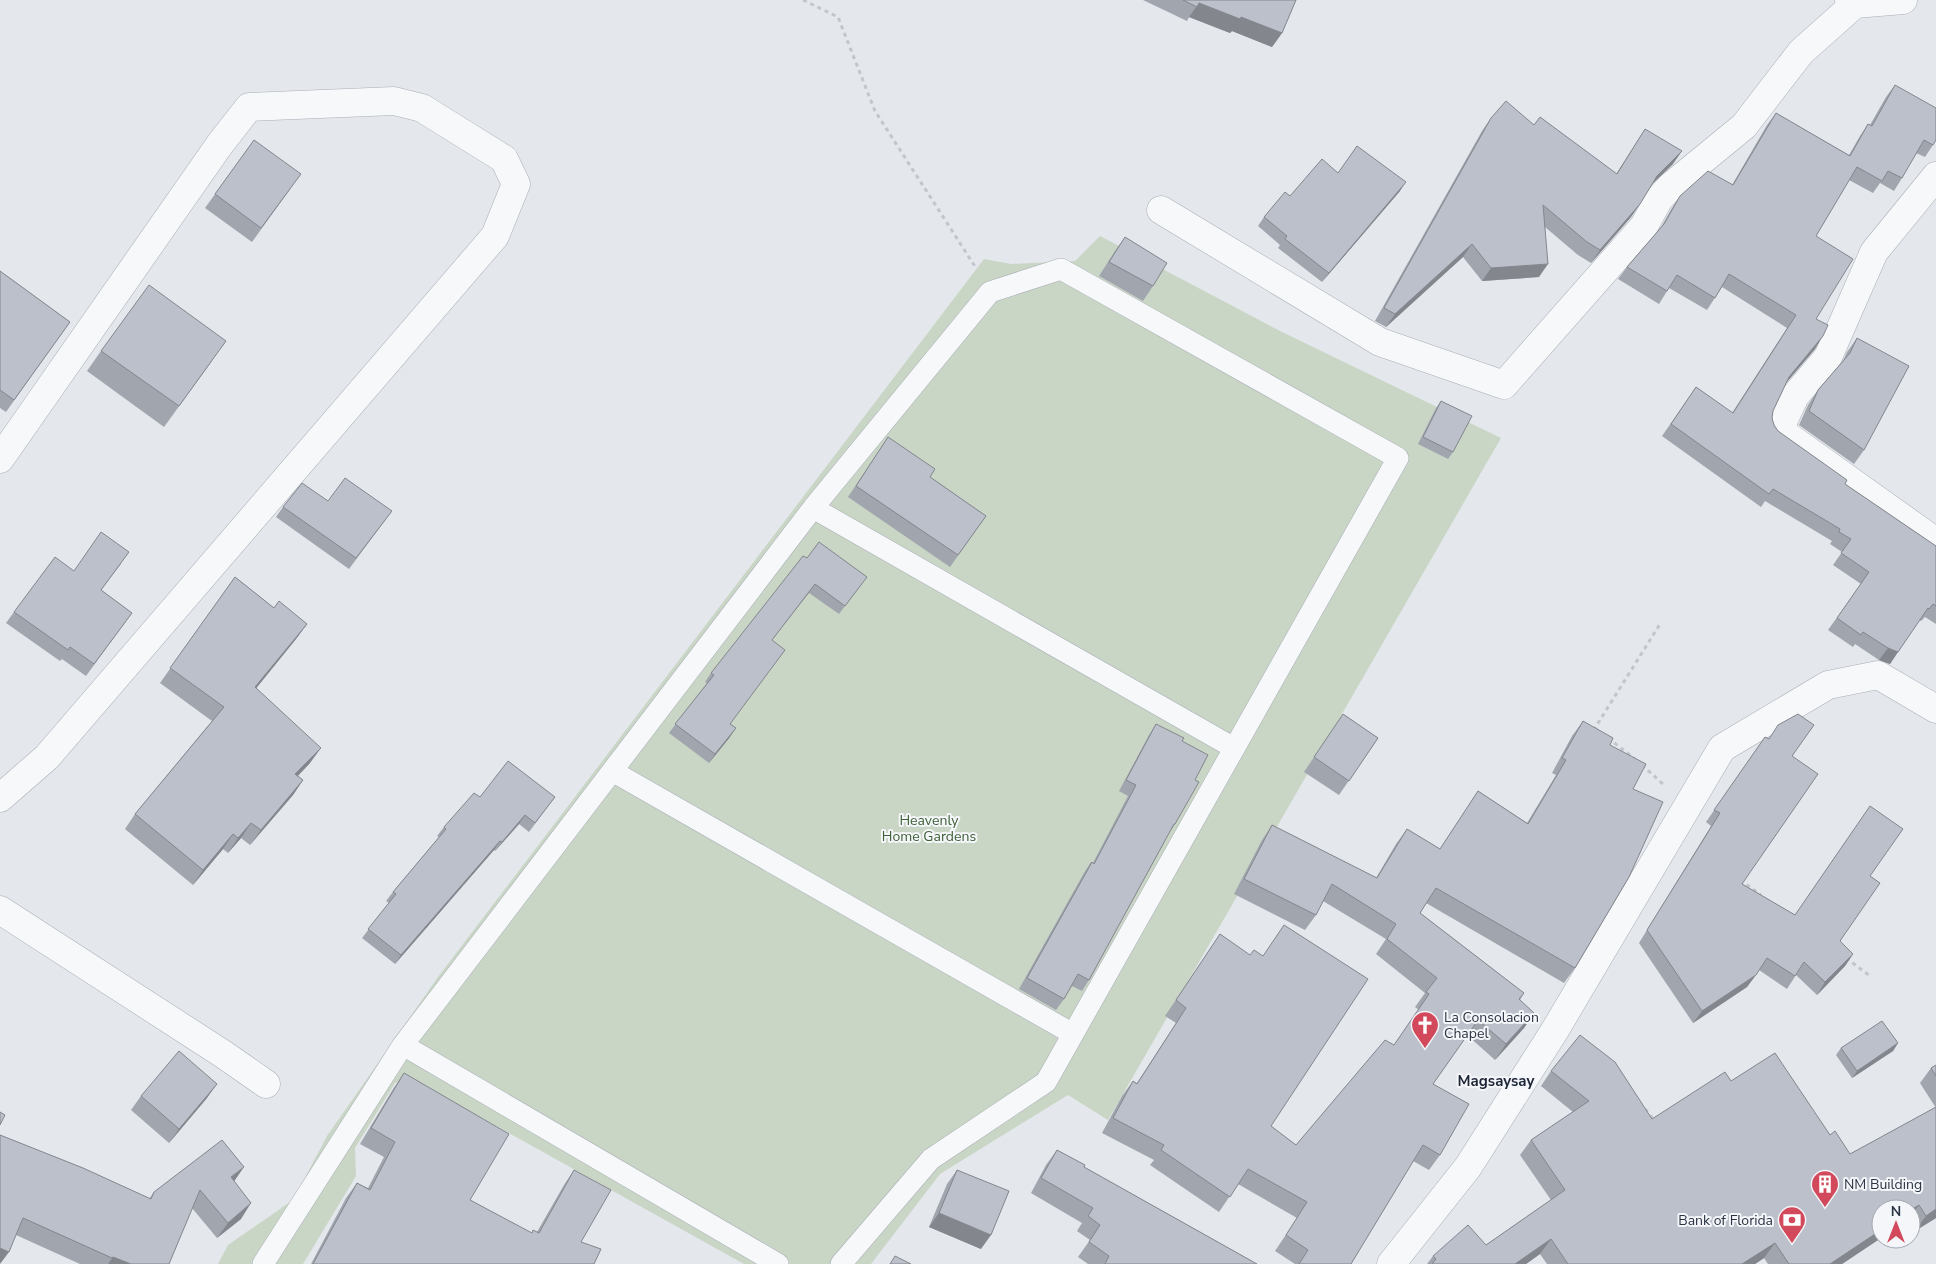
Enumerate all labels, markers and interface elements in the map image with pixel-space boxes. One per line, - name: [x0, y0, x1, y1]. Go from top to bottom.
- park label: Heavenly Home Gardens: [882, 811, 976, 846]
- place label: La Consolacion Chapel: [1444, 1008, 1539, 1043]
- church icon: La Consolacion Chapel: [1410, 1010, 1440, 1049]
- district label: Magsaysay: [1458, 1071, 1535, 1091]
- building icon: NM Building: [1810, 1169, 1840, 1208]
- place label: NM Building: [1844, 1175, 1922, 1194]
- north arrow: [1871, 1199, 1921, 1249]
- text: N: [1891, 1202, 1901, 1221]
- bank icon: Bank of Florida: [1777, 1205, 1807, 1244]
- place label: Bank of Florida: [1678, 1211, 1773, 1230]

